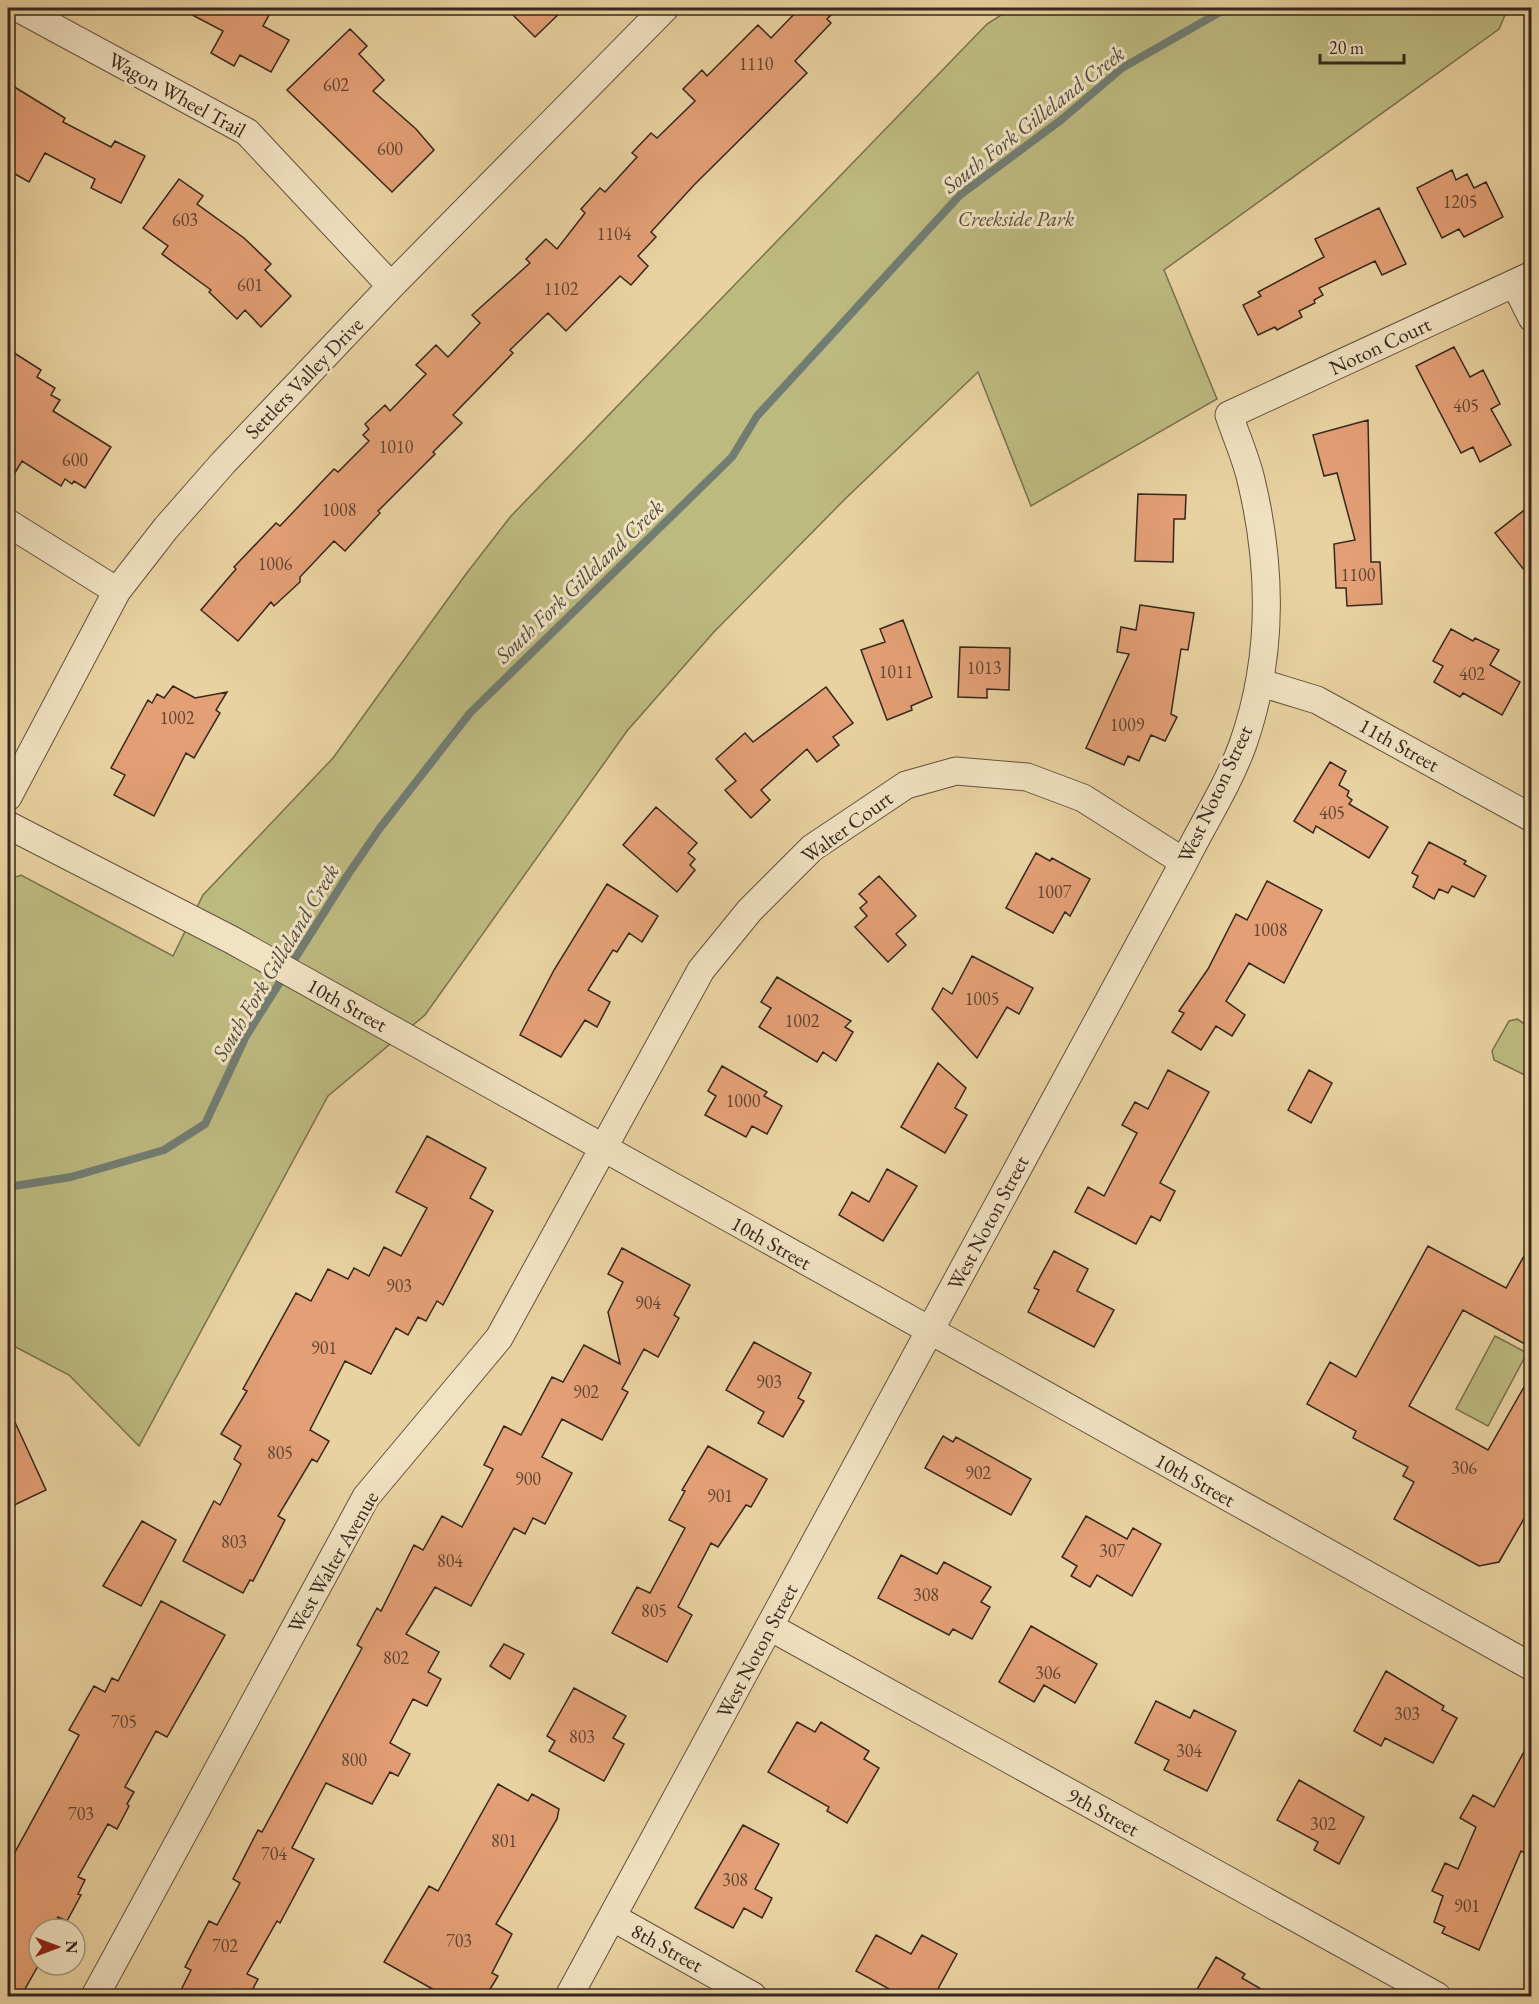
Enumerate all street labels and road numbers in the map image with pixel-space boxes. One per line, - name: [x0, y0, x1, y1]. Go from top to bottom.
- street label: Wagon Wheel Trail: [104, 46, 251, 144]
- street label: Noton Court: [1325, 310, 1435, 381]
- street label: Settlers Valley Drive: [239, 311, 369, 444]
- street label: 11th Street: [1354, 711, 1445, 778]
- street label: West Noton Street: [1171, 720, 1258, 867]
- street label: Walter Court: [796, 784, 898, 869]
- street label: 10th Street: [302, 971, 393, 1038]
- street label: West Noton Street: [941, 1151, 1034, 1295]
- street label: 10th Street: [726, 1209, 817, 1276]
- street label: 10th Street: [1150, 1446, 1241, 1513]
- street label: West Walter Avenue: [281, 1486, 384, 1638]
- street label: West Noton Street: [710, 1579, 803, 1723]
- street label: 9th Street: [1063, 1781, 1144, 1842]
- street label: 8th Street: [627, 1917, 708, 1978]

